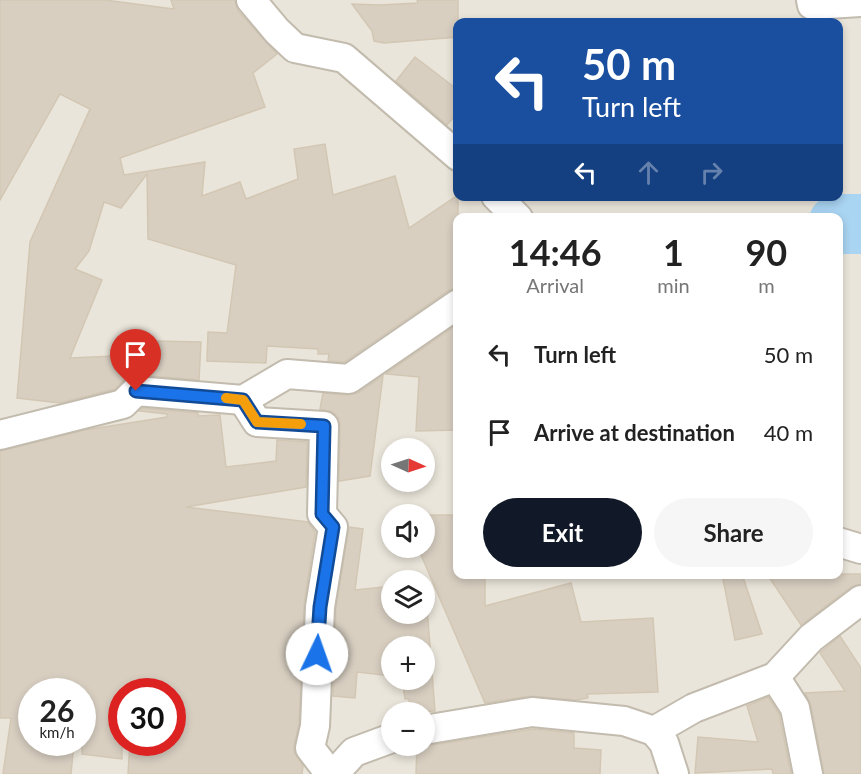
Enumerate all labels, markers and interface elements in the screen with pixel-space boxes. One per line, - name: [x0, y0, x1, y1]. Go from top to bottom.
- text: 50 m: [582, 39, 676, 89]
- icon: left: [483, 42, 561, 120]
- text: Turn left: [582, 90, 681, 123]
- icon: left: [569, 156, 602, 189]
- icon: ahead: [632, 156, 665, 189]
- icon: right: [695, 156, 728, 189]
- text: 14:46: [509, 230, 602, 274]
- text: 1: [663, 230, 684, 274]
- text: 90: [745, 230, 787, 274]
- text: Arrival: [526, 273, 584, 297]
- text: min: [657, 273, 690, 297]
- text: m: [758, 273, 775, 297]
- pin: [110, 329, 161, 391]
- icon: arrive: [119, 338, 152, 371]
- icon: left: [483, 338, 516, 371]
- text: Turn left: [534, 341, 616, 368]
- text: 50 m: [764, 341, 813, 368]
- icon: arrive: [483, 416, 516, 449]
- text: Arrive at destination: [534, 419, 735, 446]
- text: 40 m: [764, 419, 813, 446]
- north arrow: [381, 438, 435, 492]
- map controls: [381, 438, 435, 756]
- button: Exit: [483, 498, 642, 567]
- button: Share: [654, 498, 813, 567]
- button: sound: [381, 504, 435, 558]
- button: layers: [381, 570, 435, 624]
- position arrow: [285, 622, 349, 686]
- button: +: [381, 636, 435, 690]
- speed limit sign: 30: [108, 678, 186, 756]
- text: 26: [40, 692, 74, 728]
- button: −: [381, 702, 435, 756]
- text: km/h: [39, 723, 75, 741]

